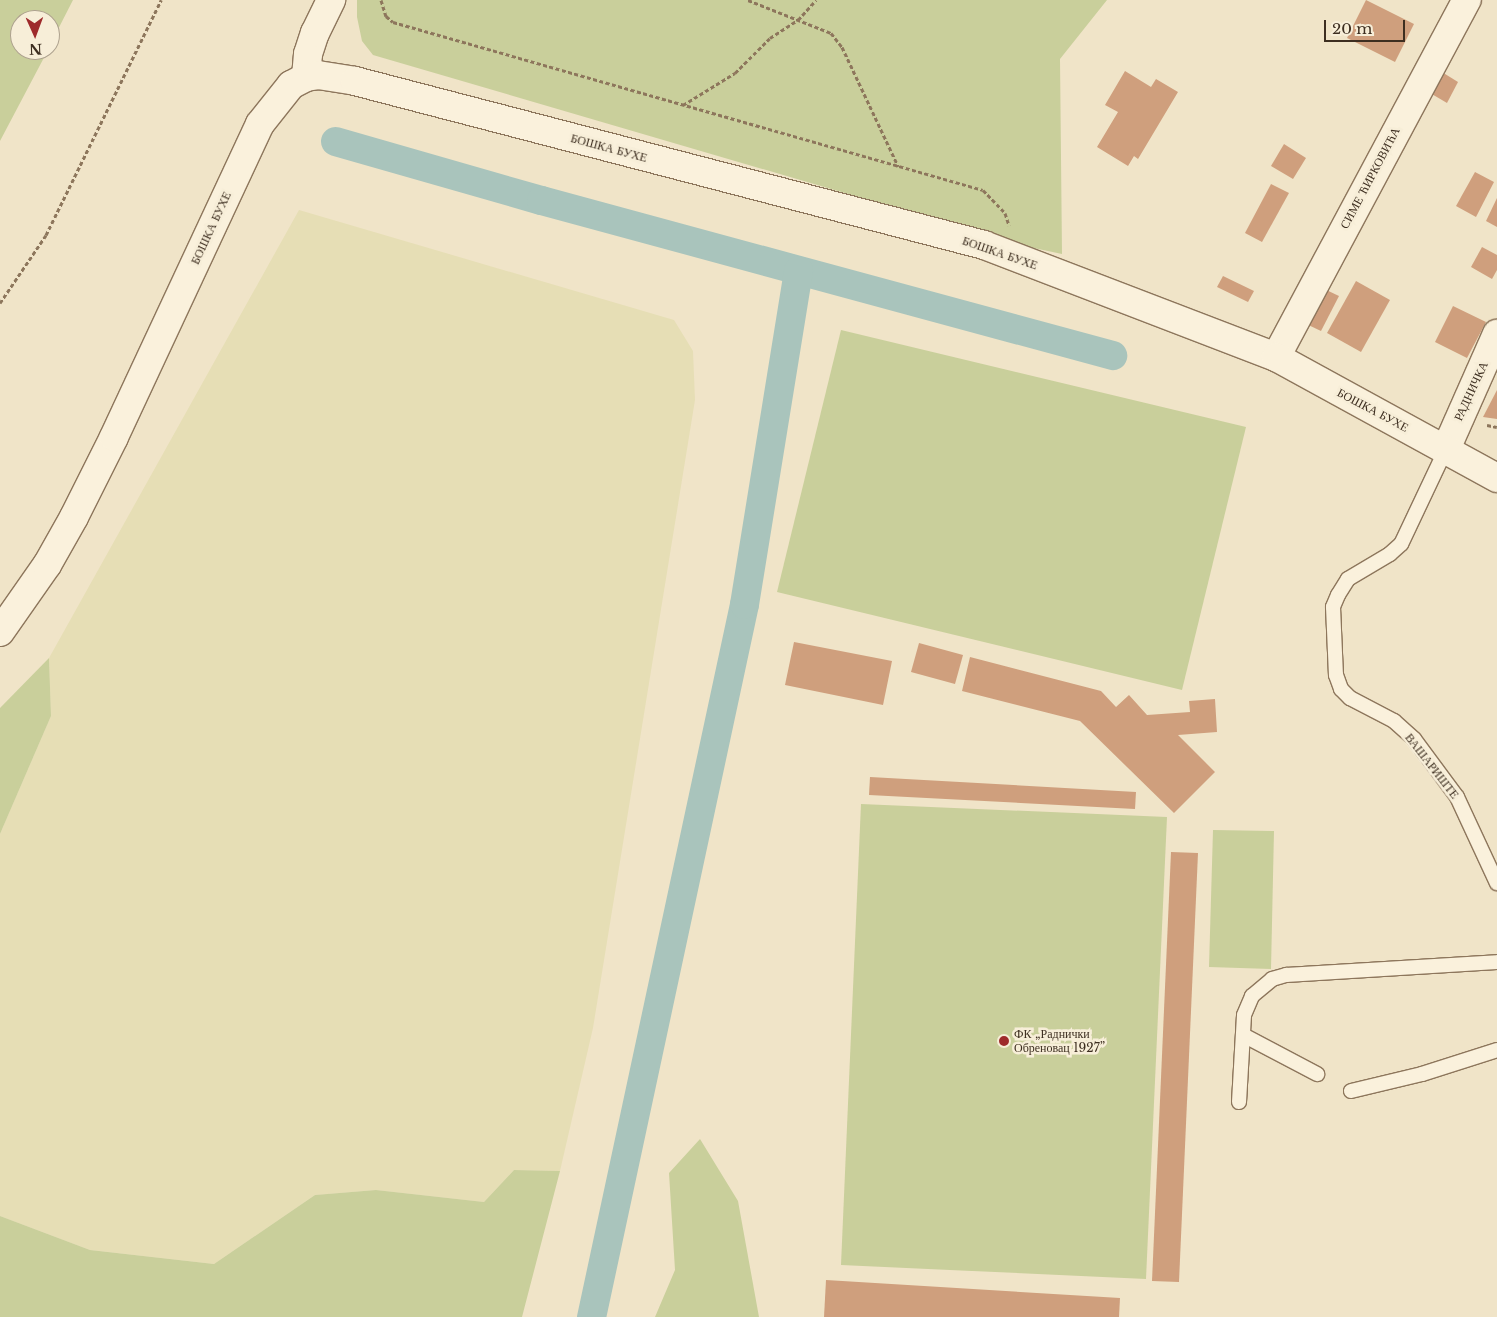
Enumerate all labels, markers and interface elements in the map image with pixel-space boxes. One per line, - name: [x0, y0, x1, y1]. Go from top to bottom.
- north arrow: [10, 10, 60, 60]
- scale bar: [1327, 10, 1408, 42]
- text: 20 m: [1332, 19, 1372, 38]
- text: N: [29, 40, 42, 58]
- street label: СИМЕ ЋИРКОВИЋА: [1337, 125, 1403, 231]
- street label: БОШКА БУХЕ: [569, 131, 649, 165]
- street label: БОШКА БУХЕ: [188, 189, 234, 267]
- street label: БОШКА БУХЕ: [960, 233, 1040, 273]
- street label: РАДНИЧКА: [1451, 359, 1491, 423]
- street label: БОШКА БУХЕ: [1335, 385, 1411, 435]
- street label: ВАШАРИШТЕ: [1402, 731, 1462, 801]
- place label: ФК „Раднички Обреновац 1927”: [1014, 1027, 1105, 1055]
- marker: ФК „Раднички Обреновац 1927”: [998, 1035, 1010, 1047]

